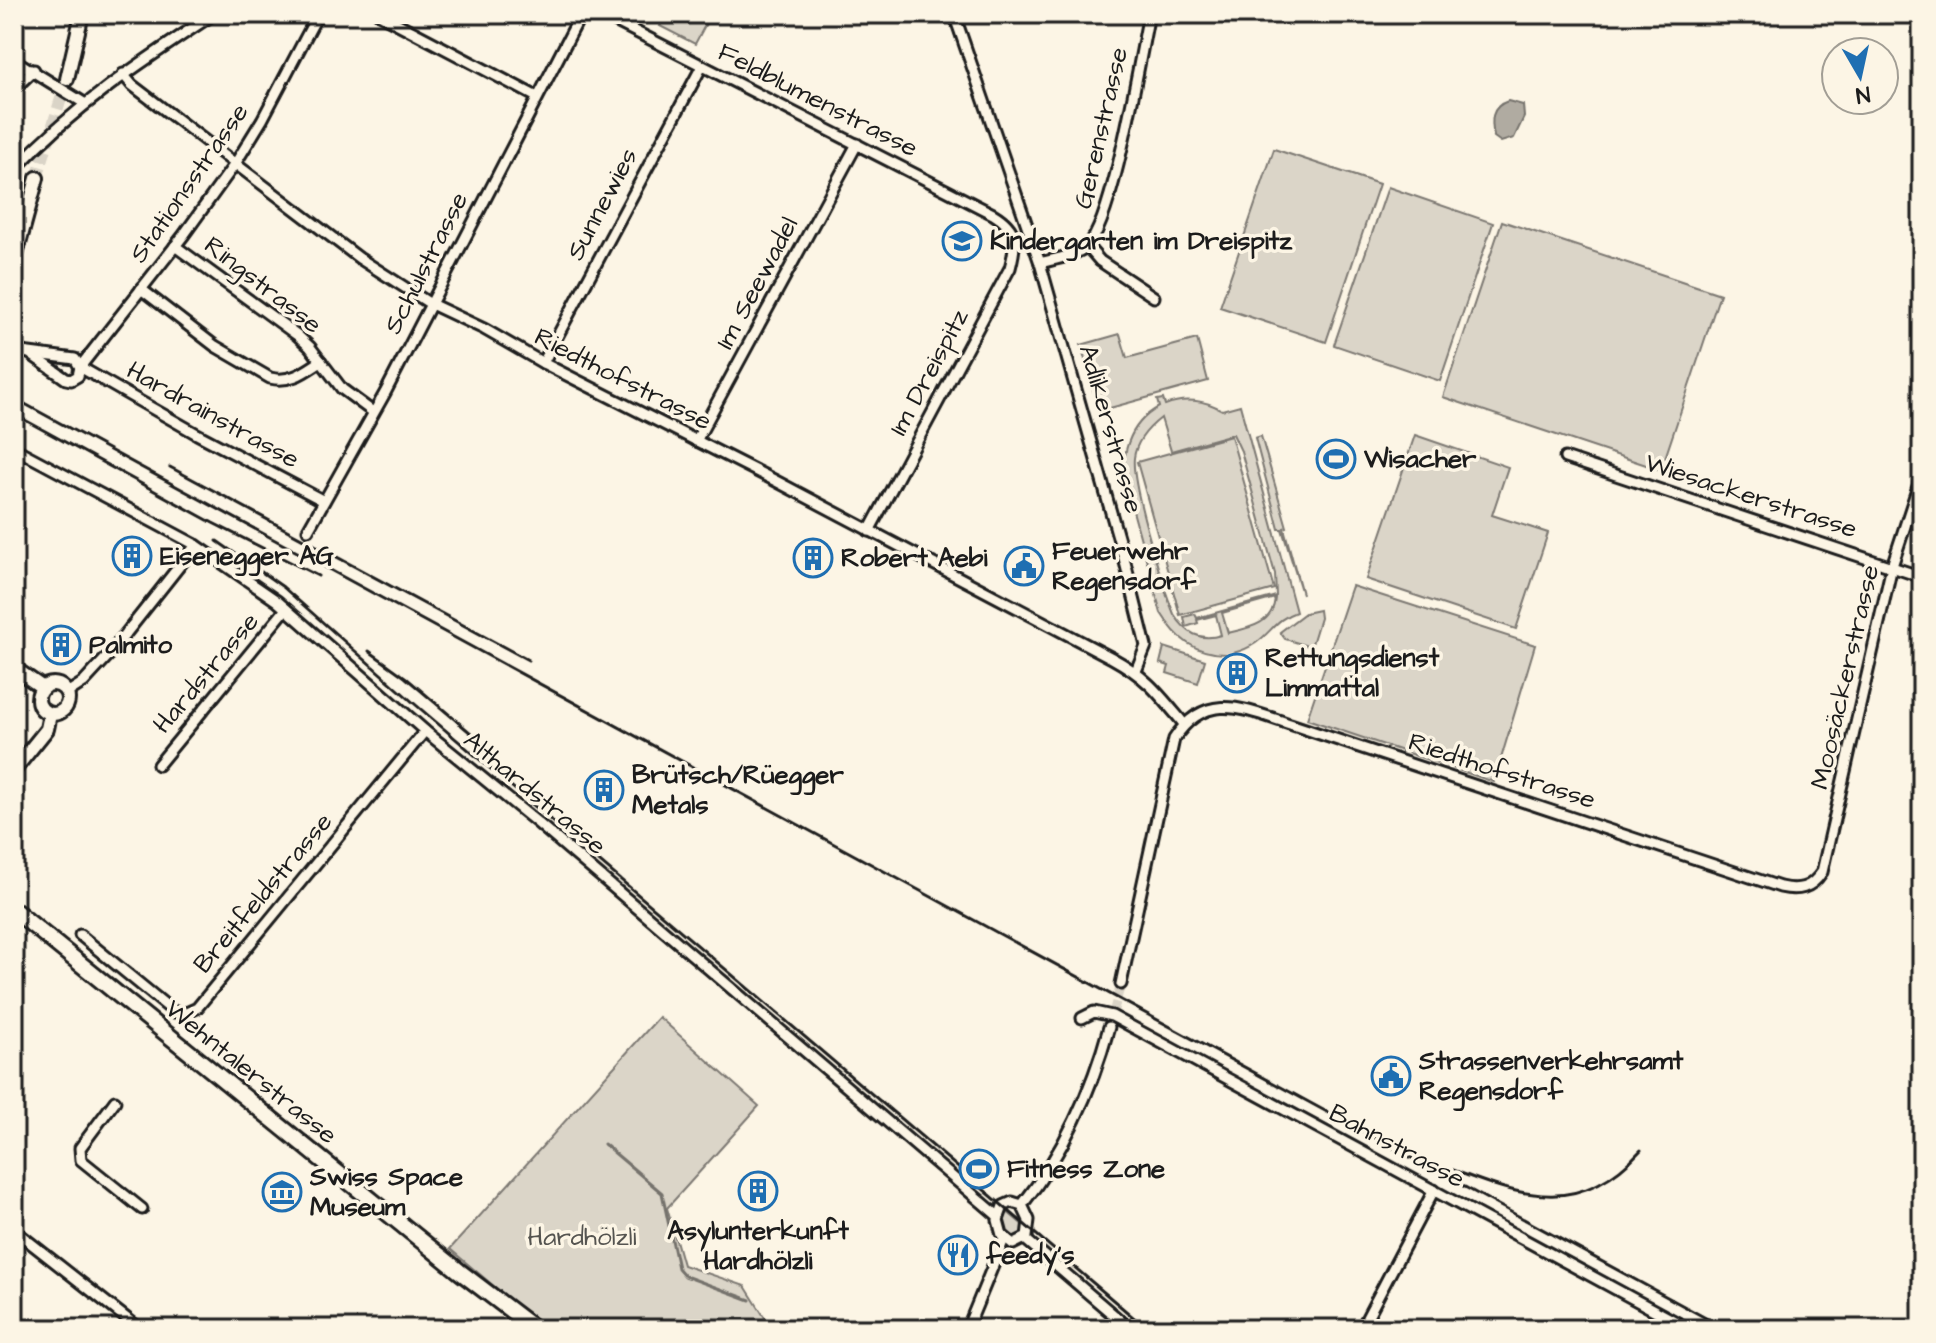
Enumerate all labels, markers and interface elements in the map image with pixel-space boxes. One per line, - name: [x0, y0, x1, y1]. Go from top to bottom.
- street label: Feldblumenstrasse: [712, 34, 924, 166]
- north arrow: [1820, 36, 1900, 116]
- street label: Gerenstrasse: [1065, 44, 1137, 212]
- text: N: [1853, 78, 1872, 111]
- street label: Stationsstrasse: [121, 96, 257, 270]
- street label: Sunnewies: [557, 142, 647, 266]
- street label: Schulstrasse: [375, 186, 477, 340]
- street label: Im Seewadel: [707, 210, 807, 356]
- school or university icon: Kindergarten im Dreispitz: [941, 220, 983, 262]
- place label: Kindergarten im Dreispitz: [990, 223, 1293, 262]
- street label: Ringstrasse: [195, 228, 329, 344]
- street label: Im Dreispitz: [881, 302, 977, 442]
- street label: Riedthofstrasse: [528, 319, 718, 439]
- street label: Adlikerstrasse: [1070, 341, 1152, 517]
- street label: Hardrainstrasse: [120, 353, 306, 477]
- sports icon: Wisacher: [1315, 438, 1357, 480]
- place label: Wisacher: [1363, 441, 1477, 477]
- street label: Wiesackerstrasse: [1640, 445, 1862, 547]
- place label: Feuerwehr Regensdorf: [1052, 533, 1196, 602]
- building icon: Eisenegger AG: [111, 535, 153, 577]
- building icon: Robert Aebi: [792, 537, 834, 579]
- place label: Eisenegger AG: [160, 538, 334, 577]
- place label: Robert Aebi: [841, 540, 987, 576]
- public building icon: Feuerwehr Regensdorf: [1003, 545, 1045, 587]
- street label: Moosäckerstrasse: [1802, 561, 1888, 793]
- street label: Hardstrasse: [145, 605, 267, 741]
- building icon: Palmito: [40, 624, 82, 666]
- place label: Palmito: [89, 627, 173, 663]
- place label: Rettungsdienst Limmattal: [1265, 640, 1440, 706]
- building icon: Rettungsdienst Limmattal: [1216, 652, 1258, 694]
- street label: Althardstrasse: [456, 723, 614, 863]
- street label: Riedthofstrasse: [1404, 724, 1600, 818]
- place label: Brütsch/Rüegger Metals: [632, 757, 844, 823]
- building icon: Brütsch/Rüegger Metals: [583, 769, 625, 811]
- street label: Breitfeldstrasse: [185, 805, 341, 981]
- street label: Wehntalerstrasse: [157, 991, 345, 1153]
- place label: Strassenverkehrsamt Regensdorf: [1418, 1043, 1684, 1112]
- public building icon: Strassenverkehrsamt Regensdorf: [1370, 1055, 1412, 1097]
- street label: Bahnstrasse: [1323, 1095, 1471, 1197]
- sports icon: Fitness Zone: [958, 1148, 1000, 1190]
- place label: Fitness Zone: [1007, 1151, 1165, 1187]
- place label: Swiss Space Museum: [309, 1159, 463, 1225]
- building icon: Asylunterkunft Hardhölzli: [737, 1170, 779, 1212]
- museum icon: Swiss Space Museum: [261, 1171, 303, 1213]
- place label: Asylunterkunft Hardhölzli: [667, 1213, 849, 1279]
- park label: Hardhölzli: [527, 1219, 637, 1255]
- restaurant icon: feedy's: [937, 1234, 979, 1276]
- place label: feedy's: [985, 1237, 1074, 1276]

